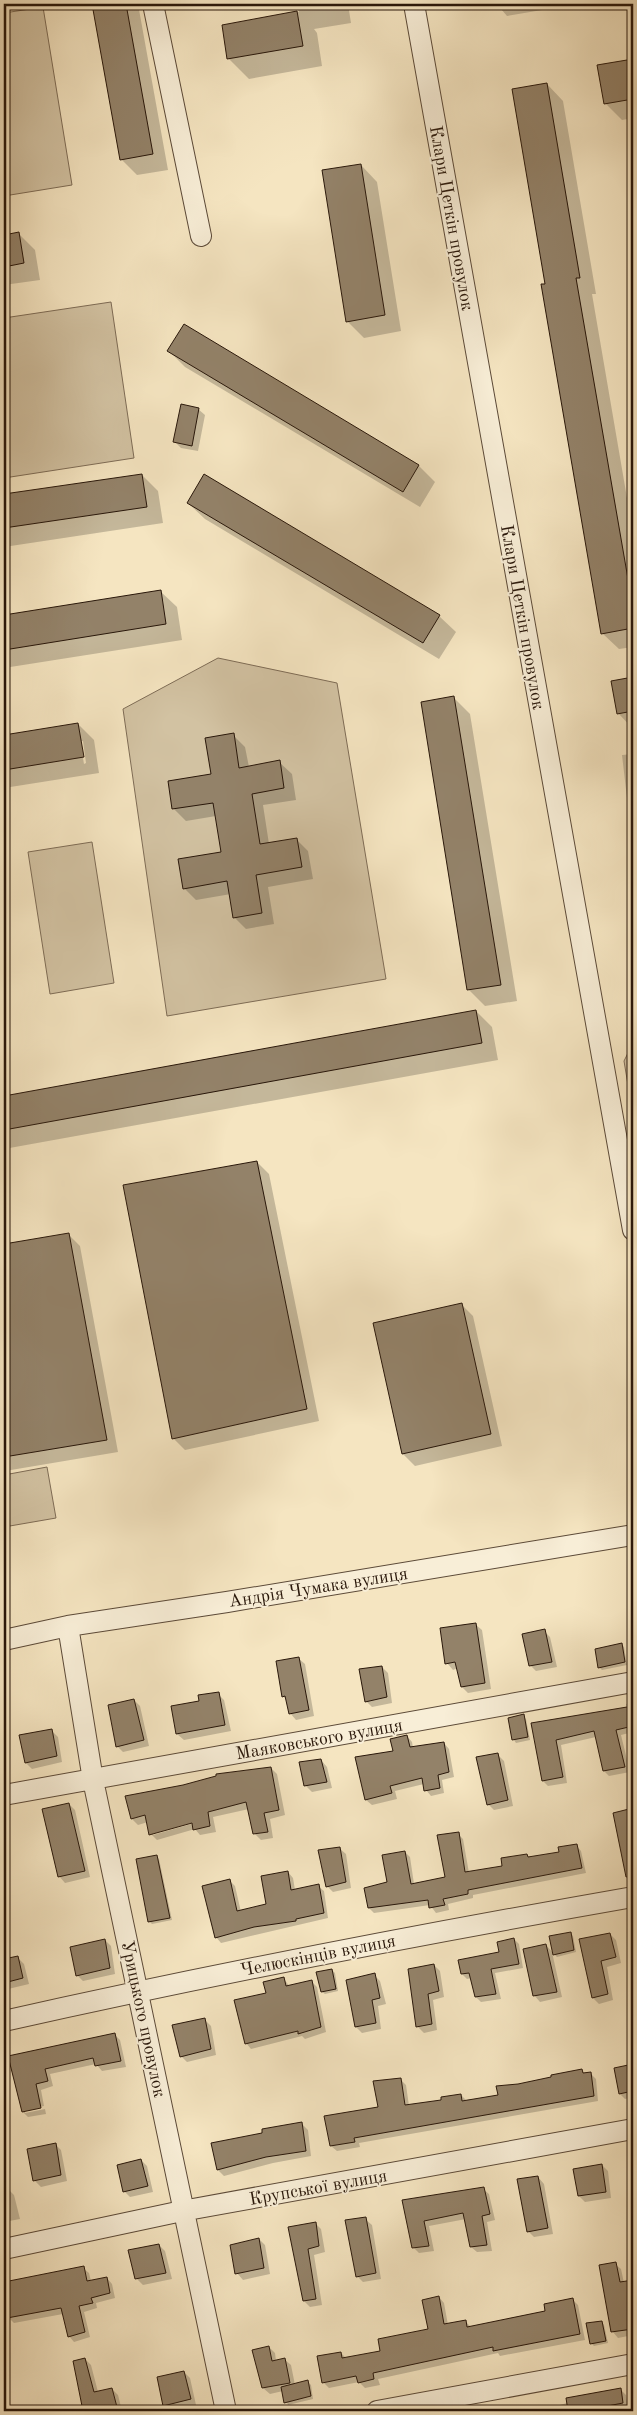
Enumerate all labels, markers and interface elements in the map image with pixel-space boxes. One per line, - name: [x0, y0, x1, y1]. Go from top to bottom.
- street label: Клари Цеткін провулок: [426, 124, 476, 312]
- street label: Клари Цеткін провулок: [497, 523, 547, 711]
- street label: Андрія Чумака вулиця: [227, 1565, 409, 1611]
- street label: Маяковського вулиця: [234, 1716, 404, 1764]
- street label: Челюскінців вулиця: [239, 1932, 397, 1980]
- street label: Урицького провулок: [118, 1939, 168, 2099]
- street label: Крупської вулиця: [248, 2167, 389, 2209]

